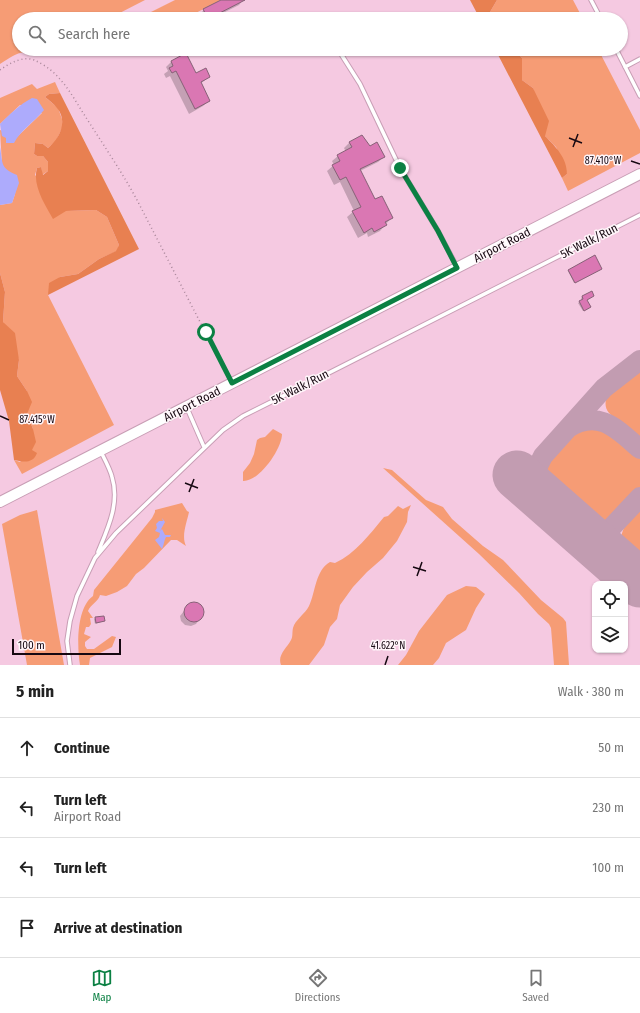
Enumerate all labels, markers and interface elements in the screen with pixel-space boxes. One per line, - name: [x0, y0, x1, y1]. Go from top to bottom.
- search box: [12, 12, 628, 56]
- icon: search: [26, 23, 48, 45]
- text: Search here: [58, 25, 130, 43]
- text: 87.410°W: [585, 155, 622, 167]
- route end: [391, 159, 409, 177]
- street label: 5K Walk/Run: [558, 221, 620, 261]
- street label: Airport Road: [471, 225, 533, 265]
- route start: [197, 323, 215, 341]
- street label: 5K Walk/Run: [269, 367, 331, 407]
- street label: Airport Road: [161, 384, 223, 424]
- text: 87.415°W: [19, 414, 55, 426]
- map controls: [592, 581, 628, 653]
- button: locate: [592, 581, 628, 617]
- button: layers: [592, 617, 628, 653]
- scale bar: [12, 637, 121, 656]
- text: 100 m: [18, 639, 45, 652]
- text: 41.622°N: [371, 640, 405, 652]
- text: 5 min: [16, 681, 54, 702]
- text: Walk · 380 m: [558, 684, 624, 699]
- icon: ahead: [16, 737, 38, 759]
- text: Continue: [54, 739, 110, 757]
- text: 50 m: [598, 740, 624, 755]
- text: Turn left: [54, 791, 107, 809]
- icon: left: [16, 797, 38, 819]
- text: 230 m: [593, 800, 624, 815]
- text: Airport Road: [54, 809, 121, 824]
- icon: left: [16, 857, 38, 879]
- text: Turn left: [54, 859, 107, 877]
- text: 100 m: [592, 860, 624, 875]
- icon: arrive: [16, 917, 38, 939]
- text: Arrive at destination: [54, 919, 182, 937]
- tab: Map: [91, 967, 113, 1004]
- tab: Directions: [295, 967, 340, 1004]
- tab: Saved: [522, 967, 549, 1004]

